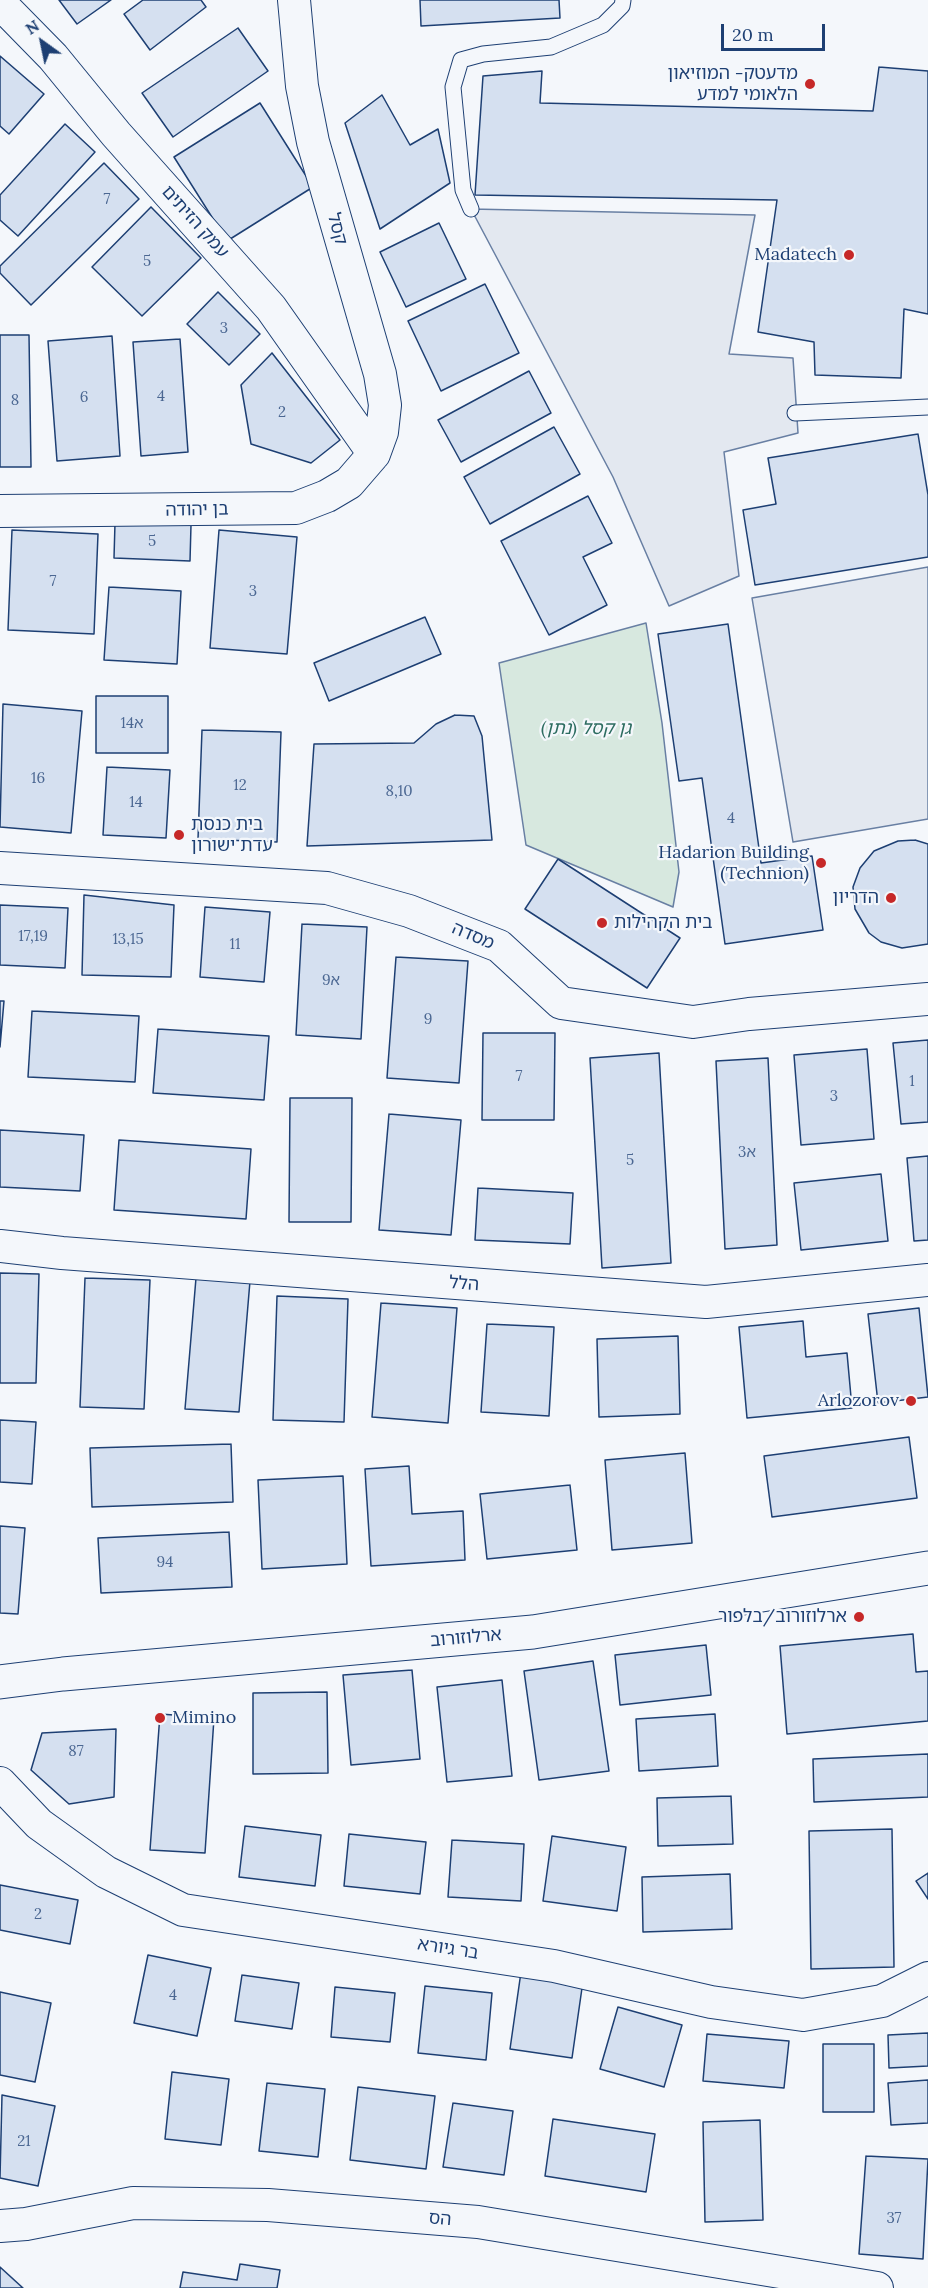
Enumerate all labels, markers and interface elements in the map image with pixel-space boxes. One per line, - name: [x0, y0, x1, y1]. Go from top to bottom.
- north arrow: [12, 12, 72, 72]
- scale bar: [724, 12, 828, 50]
- text: N: [22, 15, 43, 39]
- text: 20 m: [732, 23, 774, 46]
- place label: מדעטק- המוזיאון הלאומי למדע: [667, 63, 798, 106]
- marker: מדעטק- המוזיאון הלאומי למדע: [803, 77, 817, 91]
- street label: עמק הזיתים: [157, 181, 233, 263]
- house number: 7: [104, 191, 110, 209]
- street label: קסל: [322, 211, 352, 247]
- place label: Madatech: [754, 244, 837, 266]
- marker: Madatech: [842, 248, 856, 262]
- house number: 5: [143, 253, 151, 271]
- house number: 3: [220, 320, 228, 338]
- house number: 4: [157, 388, 165, 406]
- house number: 6: [80, 389, 88, 407]
- house number: 8: [11, 392, 19, 410]
- house number: 2: [278, 404, 286, 422]
- street label: בן יהודה: [165, 499, 229, 521]
- house number: 5: [148, 533, 156, 551]
- house number: 7: [50, 573, 56, 591]
- house number: 3: [249, 583, 257, 601]
- house number: 14א: [120, 715, 144, 733]
- park label: גן קסל (נתן): [541, 718, 631, 740]
- house number: 16: [31, 770, 45, 788]
- house number: 12: [233, 777, 247, 795]
- house number: 8,10: [386, 783, 412, 801]
- house number: 14: [129, 794, 143, 812]
- house number: 4: [727, 810, 735, 828]
- place label: בית כנסת עדת ישורון: [191, 814, 273, 856]
- marker: בית כנסת עדת ישורון: [172, 828, 186, 842]
- place label: Hadarion Building (Technion): [658, 842, 809, 884]
- marker: Hadarion Building (Technion): [814, 856, 828, 870]
- place label: הדריון: [833, 887, 879, 909]
- marker: הדריון: [884, 891, 898, 905]
- place label: בית הקהילות: [614, 912, 713, 934]
- marker: בית הקהילות: [595, 916, 609, 930]
- street label: מסדה: [449, 918, 497, 954]
- house number: 17,19: [18, 928, 48, 946]
- house number: 13,15: [112, 931, 144, 949]
- house number: 11: [230, 936, 240, 954]
- house number: 9א: [322, 972, 340, 990]
- house number: 9: [424, 1011, 432, 1029]
- house number: 7: [516, 1068, 522, 1086]
- house number: 1: [909, 1073, 915, 1091]
- house number: 3: [830, 1088, 838, 1106]
- house number: 3א: [738, 1144, 756, 1162]
- house number: 5: [626, 1152, 634, 1170]
- street label: הלל: [448, 1272, 480, 1296]
- place label: Arlozorov: [818, 1390, 899, 1412]
- marker: Arlozorov: [904, 1394, 918, 1408]
- house number: 94: [157, 1554, 173, 1572]
- place label: ארלוזורוב/בלפור: [718, 1606, 847, 1628]
- marker: ארלוזורוב/בלפור: [852, 1610, 866, 1624]
- street label: ארלוזורוב: [429, 1624, 503, 1652]
- place label: Mimino: [172, 1707, 236, 1729]
- marker: Mimino: [153, 1711, 167, 1725]
- house number: 87: [68, 1743, 84, 1761]
- house number: 2: [34, 1906, 42, 1924]
- street label: בר גיורא: [416, 1934, 480, 1964]
- house number: 4: [169, 1987, 177, 2005]
- house number: 21: [17, 2133, 31, 2151]
- street label: הס: [428, 2207, 452, 2231]
- house number: 37: [887, 2210, 901, 2228]

